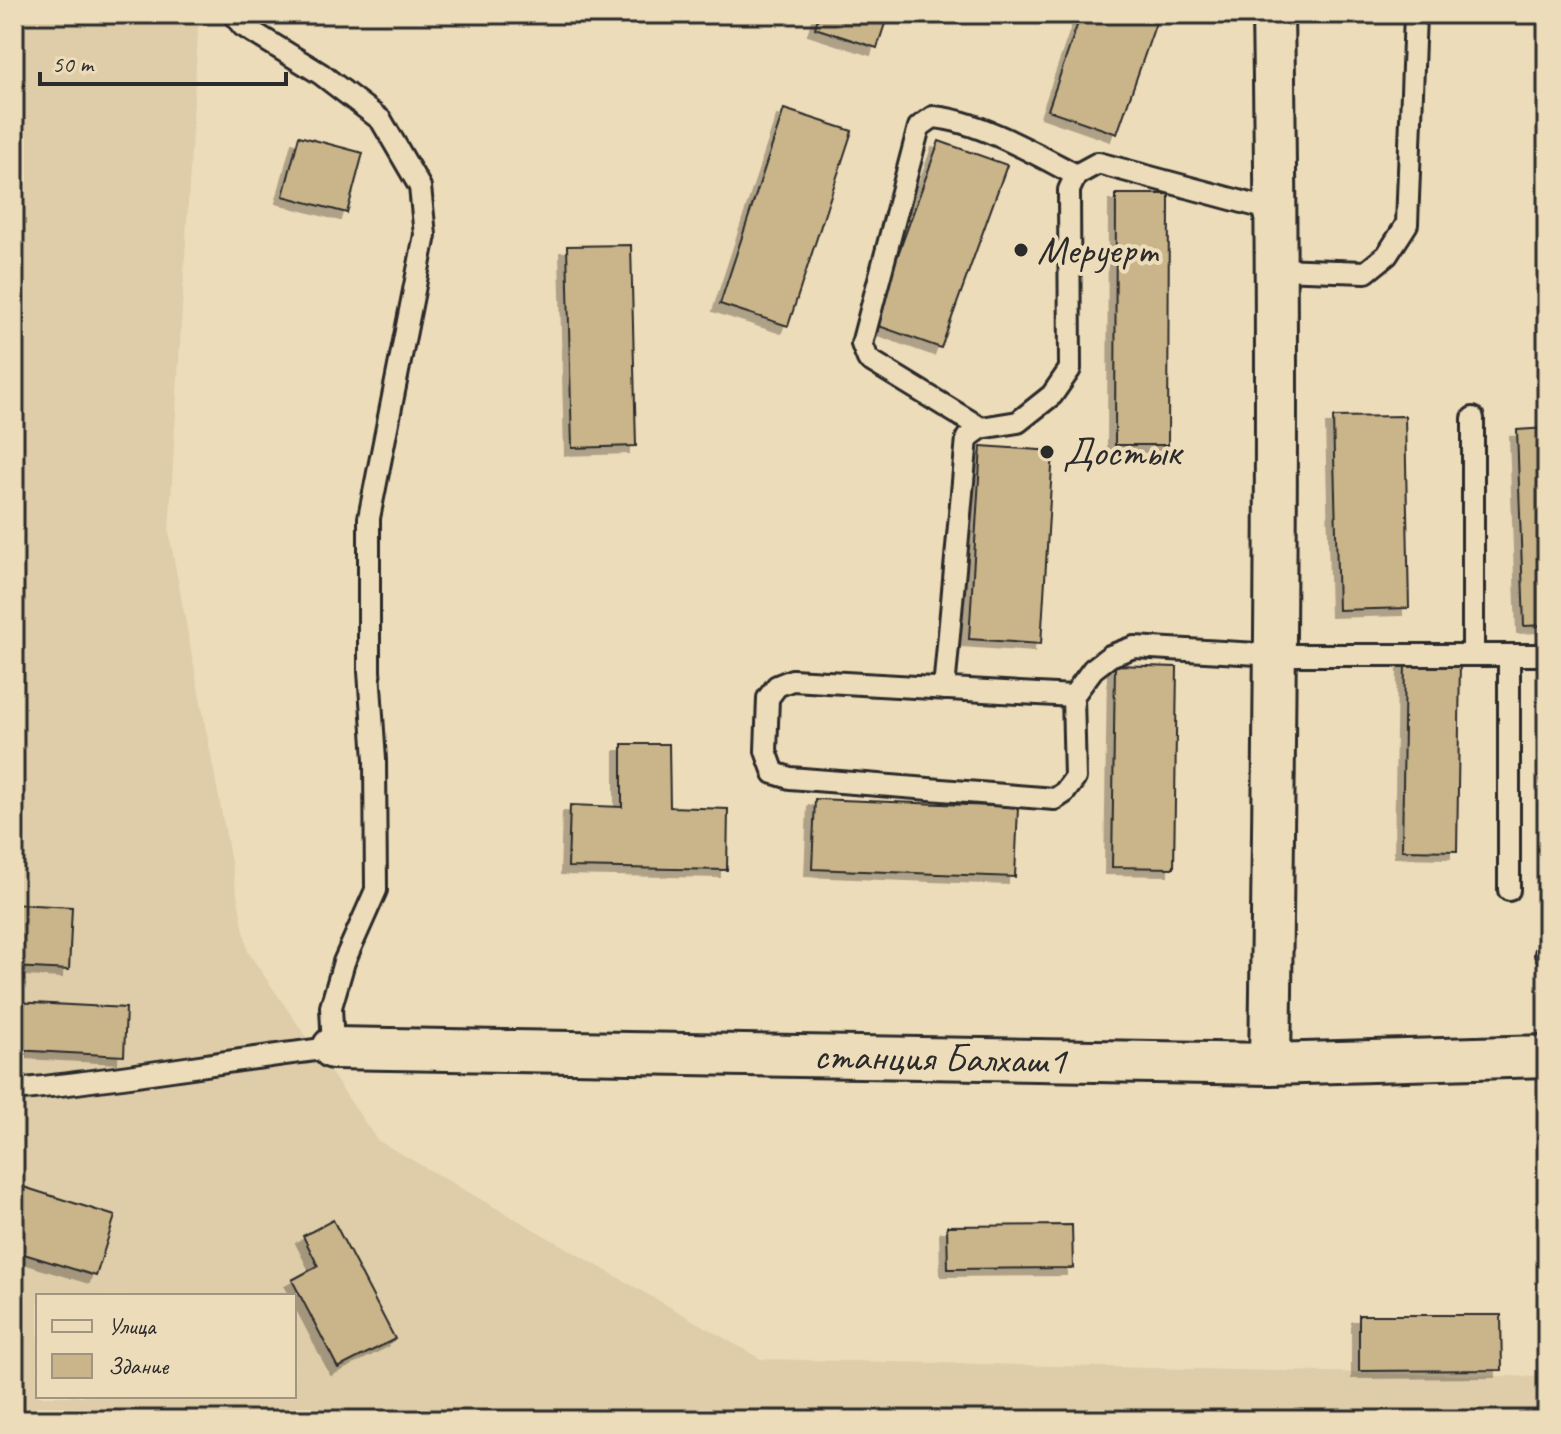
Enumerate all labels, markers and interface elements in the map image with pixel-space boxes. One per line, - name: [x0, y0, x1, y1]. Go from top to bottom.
- scale bar: [40, 36, 286, 86]
- text: 50 m: [52, 49, 95, 79]
- place label: Меруерт: [1037, 225, 1160, 275]
- marker: Меруерт: [1012, 241, 1030, 259]
- place label: Достык: [1063, 427, 1184, 477]
- marker: Достык: [1038, 443, 1056, 461]
- street label: станция Балхаш1: [813, 1031, 1069, 1085]
- legend: [36, 1294, 296, 1398]
- text: Улица: [108, 1311, 157, 1341]
- text: Здание: [108, 1351, 170, 1381]

